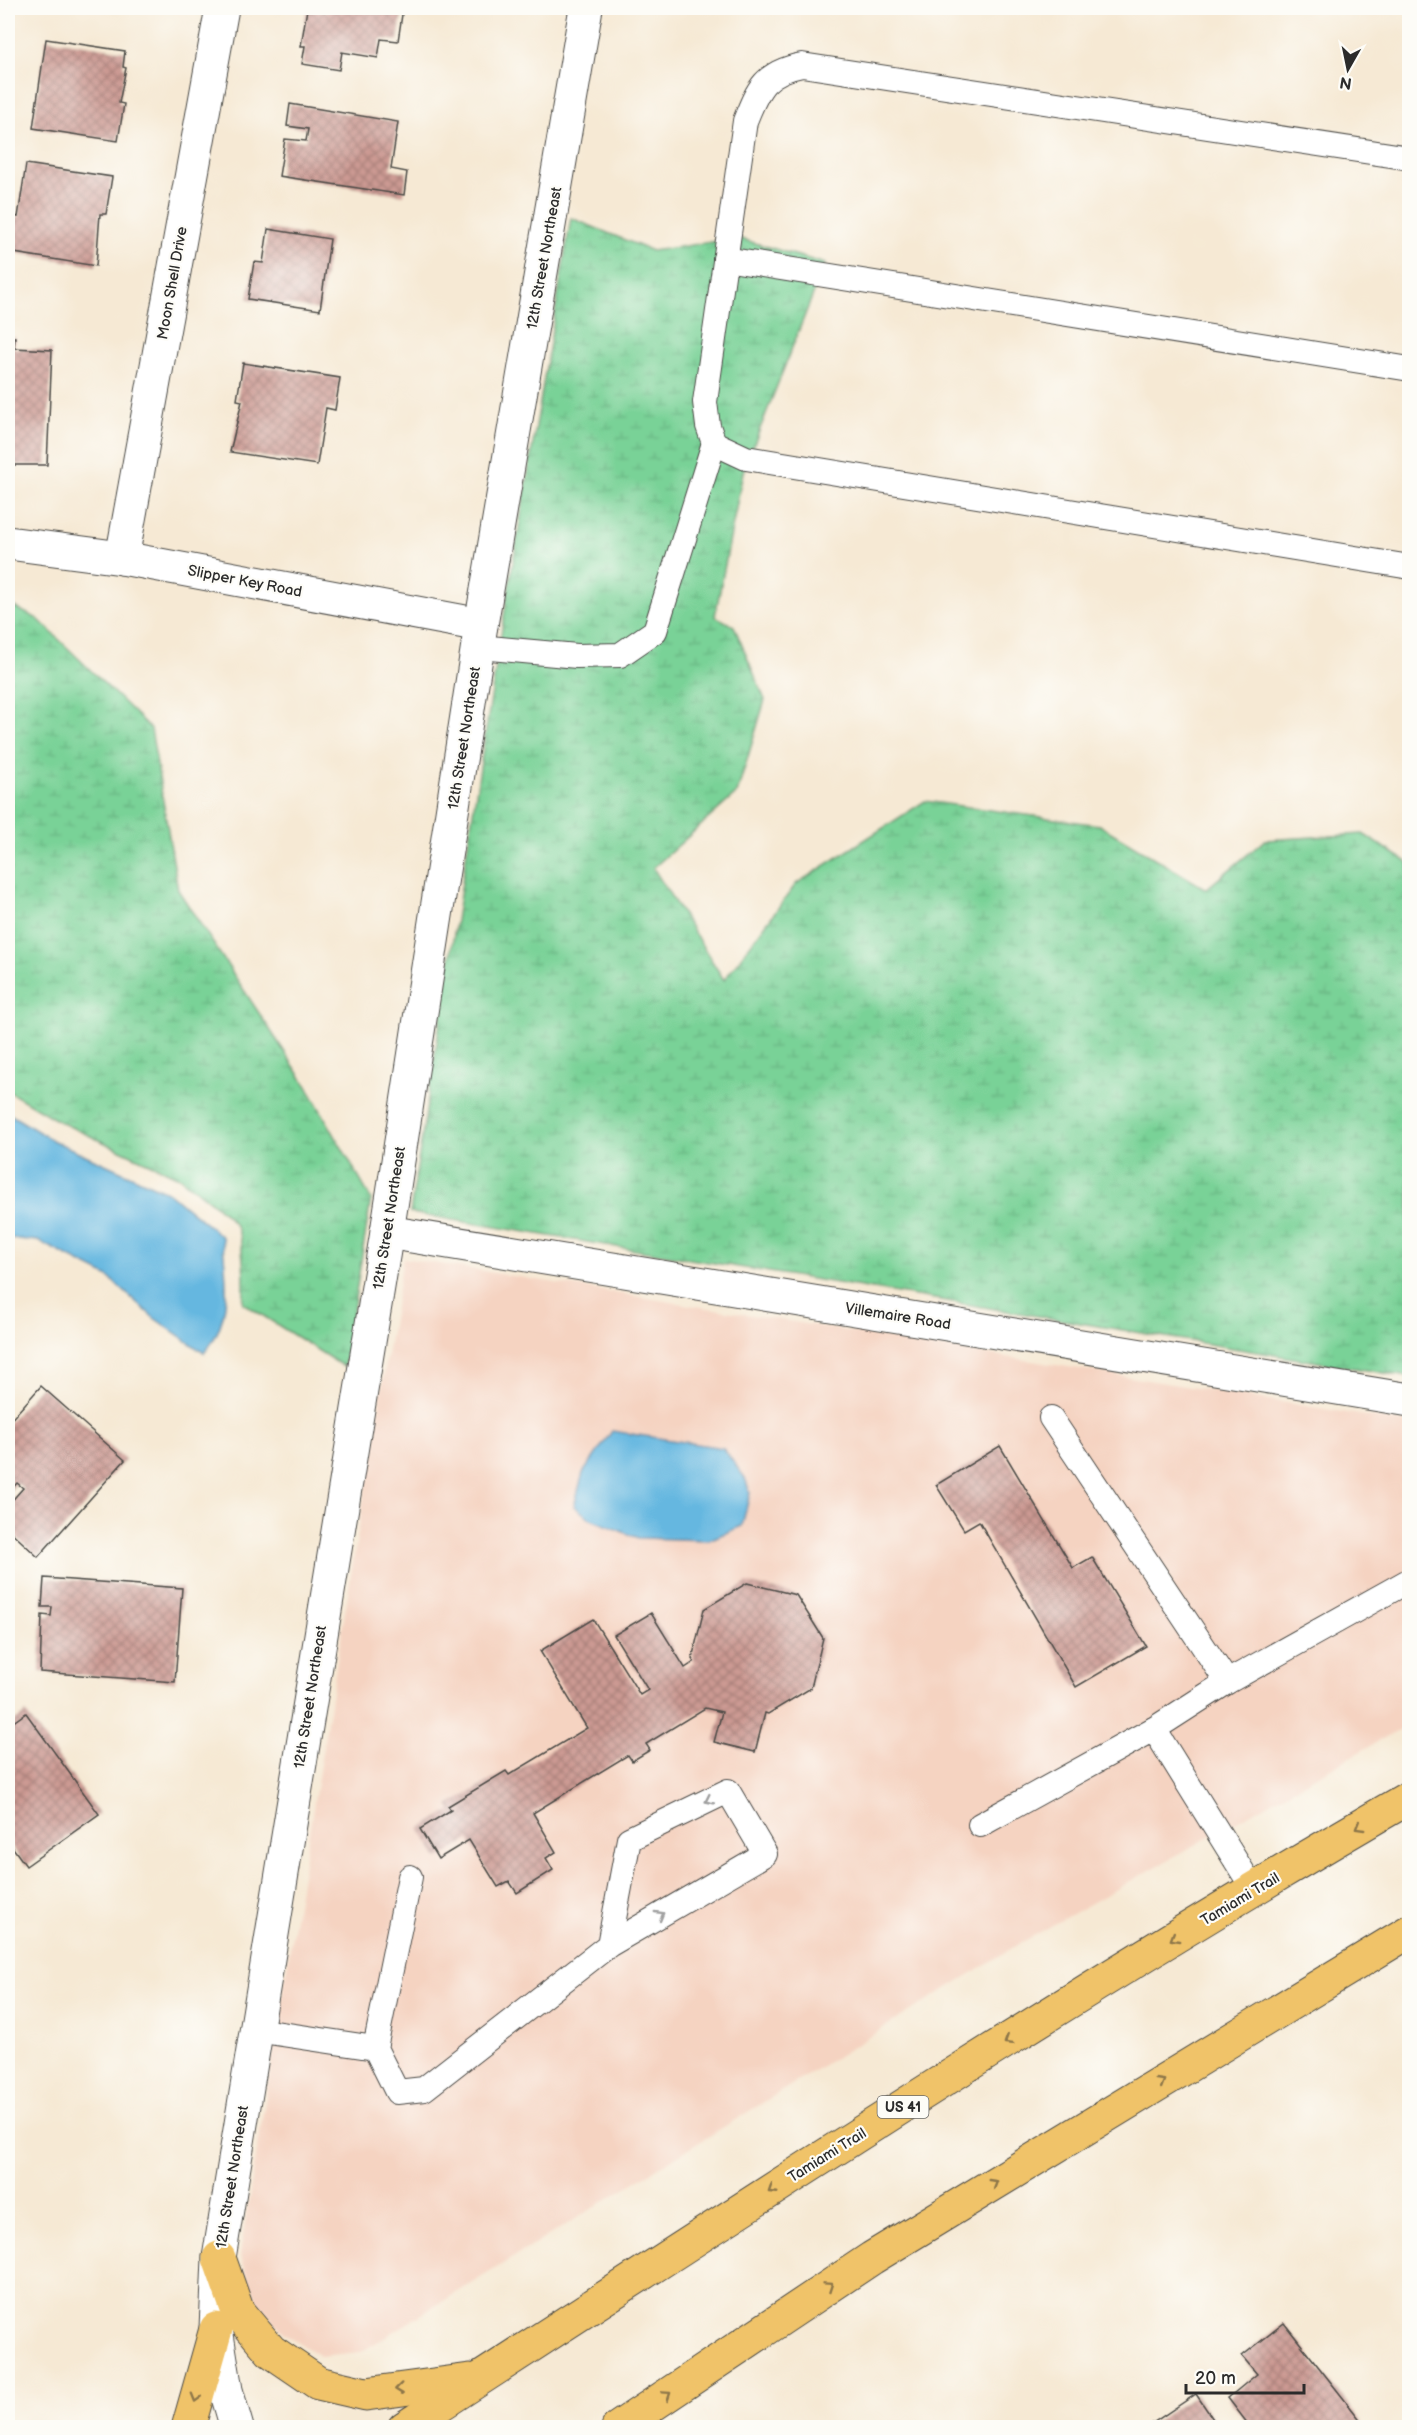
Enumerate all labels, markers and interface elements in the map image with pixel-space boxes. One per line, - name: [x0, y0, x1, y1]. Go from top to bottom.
- north arrow: [1318, 39, 1378, 99]
- text: N: [1338, 72, 1353, 93]
- street label: 12th Street Northeast: [523, 185, 566, 331]
- street label: Moon Shell Drive: [153, 225, 192, 341]
- street label: Slipper Key Road: [186, 561, 304, 602]
- street label: 12th Street Northeast: [444, 665, 485, 811]
- street label: 12th Street Northeast: [369, 1145, 410, 1291]
- street label: Villemaire Road: [844, 1299, 952, 1334]
- street label: 12th Street Northeast: [290, 1624, 331, 1770]
- one-way arrow: [704, 1793, 715, 1805]
- one-way arrow: [1355, 1819, 1365, 1831]
- street label: Tamiami Trail: [1197, 1868, 1283, 1930]
- one-way arrow: [654, 1911, 664, 1923]
- one-way arrow: [1170, 1931, 1180, 1943]
- one-way arrow: [1004, 2033, 1014, 2045]
- one-way arrow: [1155, 2077, 1165, 2089]
- road number: US 41: [878, 2096, 928, 2118]
- street label: 12th Street Northeast: [212, 2104, 253, 2250]
- street label: Tamiami Trail: [785, 2124, 870, 2187]
- one-way arrow: [988, 2179, 998, 2191]
- one-way arrow: [768, 2182, 779, 2193]
- one-way arrow: [823, 2282, 833, 2294]
- scale bar: [1186, 2357, 1304, 2395]
- text: 20 m: [1195, 2368, 1236, 2389]
- one-way arrow: [394, 2383, 404, 2395]
- one-way arrow: [660, 2391, 671, 2402]
- one-way arrow: [191, 2392, 203, 2403]

